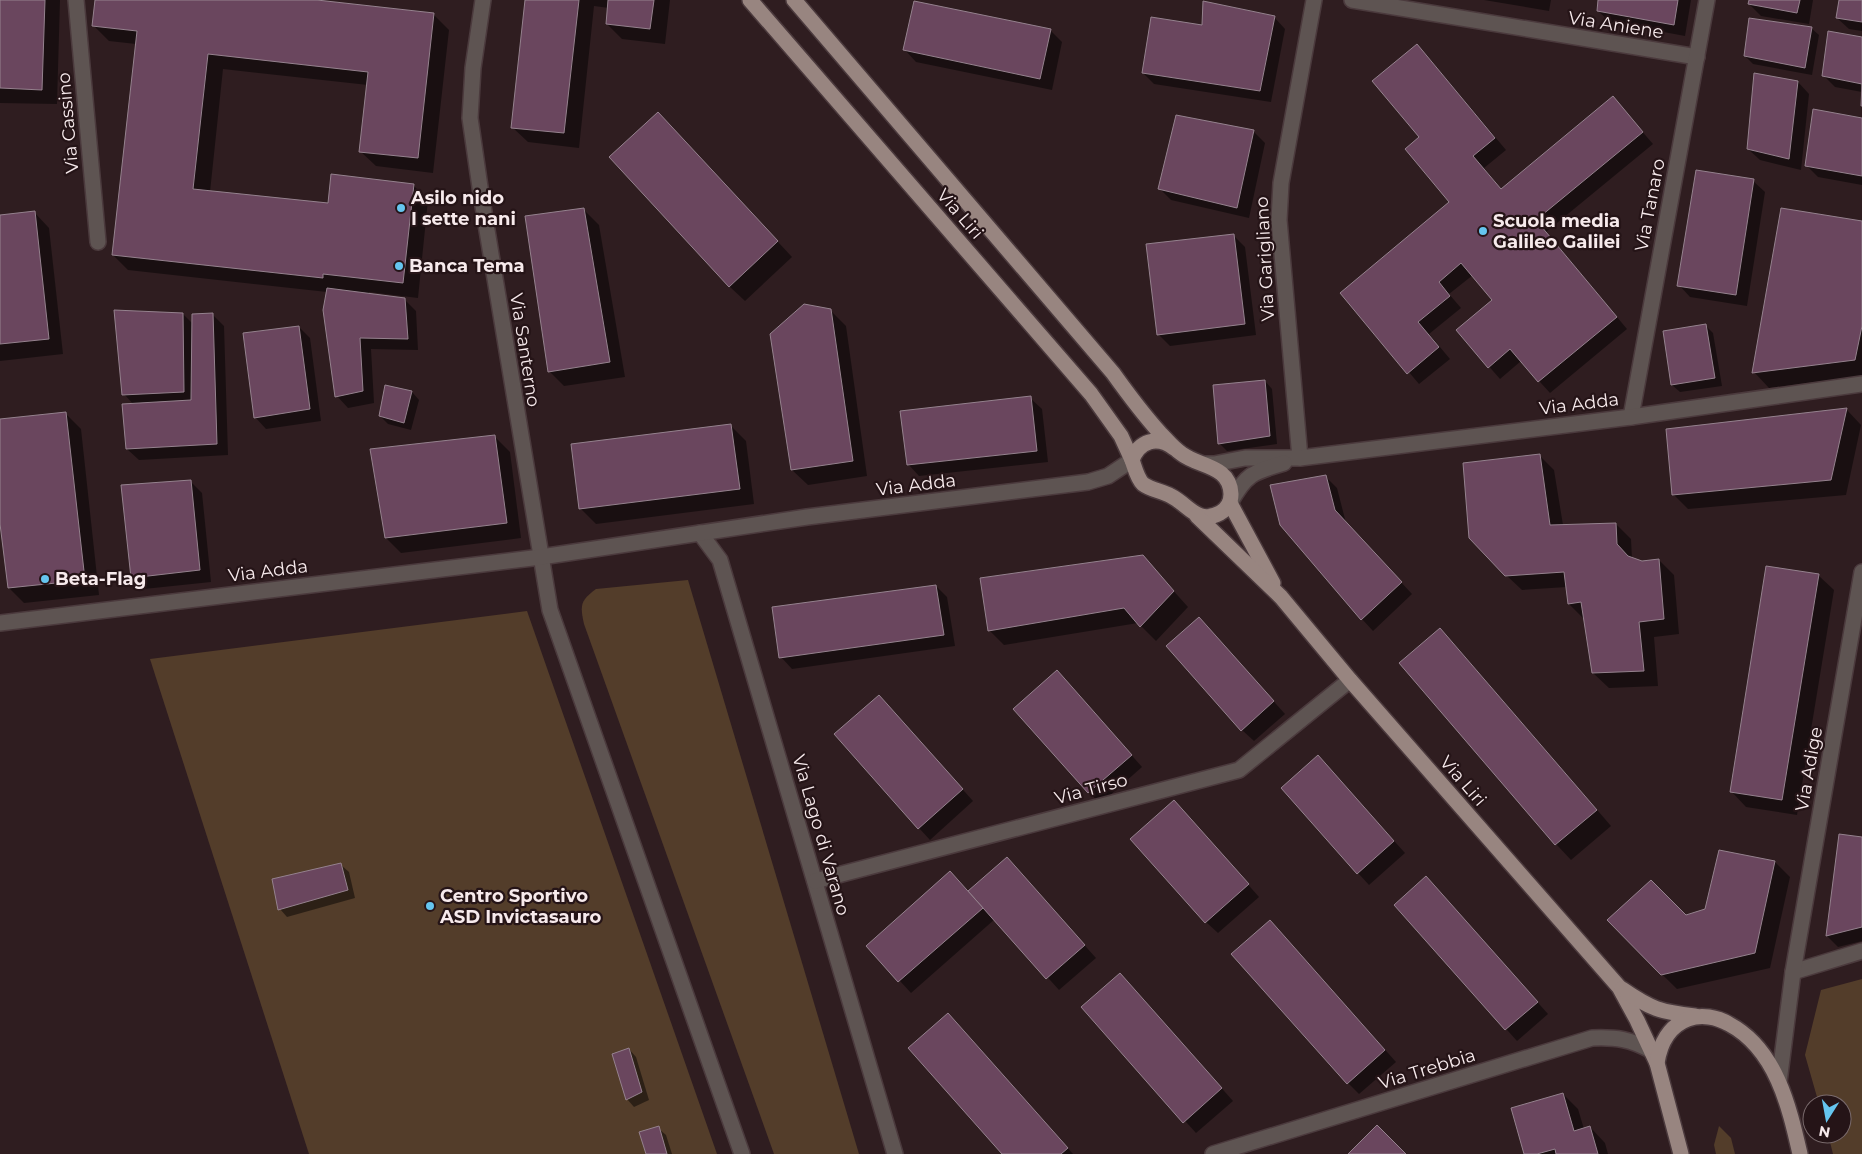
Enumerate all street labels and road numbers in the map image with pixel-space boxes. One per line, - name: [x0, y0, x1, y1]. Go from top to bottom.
- street label: Via Aniene: [1567, 7, 1665, 43]
- street label: Via Cassino: [53, 71, 83, 175]
- street label: Via Tanaro: [1630, 157, 1670, 253]
- street label: Via Liri: [932, 184, 988, 244]
- street label: Via Garigliano: [1251, 196, 1279, 322]
- street label: Via Santerno: [505, 292, 545, 408]
- street label: Via Adda: [1538, 388, 1620, 420]
- street label: Via Adda: [875, 469, 957, 501]
- street label: Via Adda: [227, 555, 309, 587]
- street label: Via Adige: [1791, 725, 1827, 813]
- street label: Via Liri: [1435, 751, 1491, 811]
- street label: Via Lago di Varano: [787, 752, 855, 918]
- street label: Via Tirso: [1052, 769, 1130, 809]
- street label: Via Trebbia: [1376, 1044, 1478, 1094]

